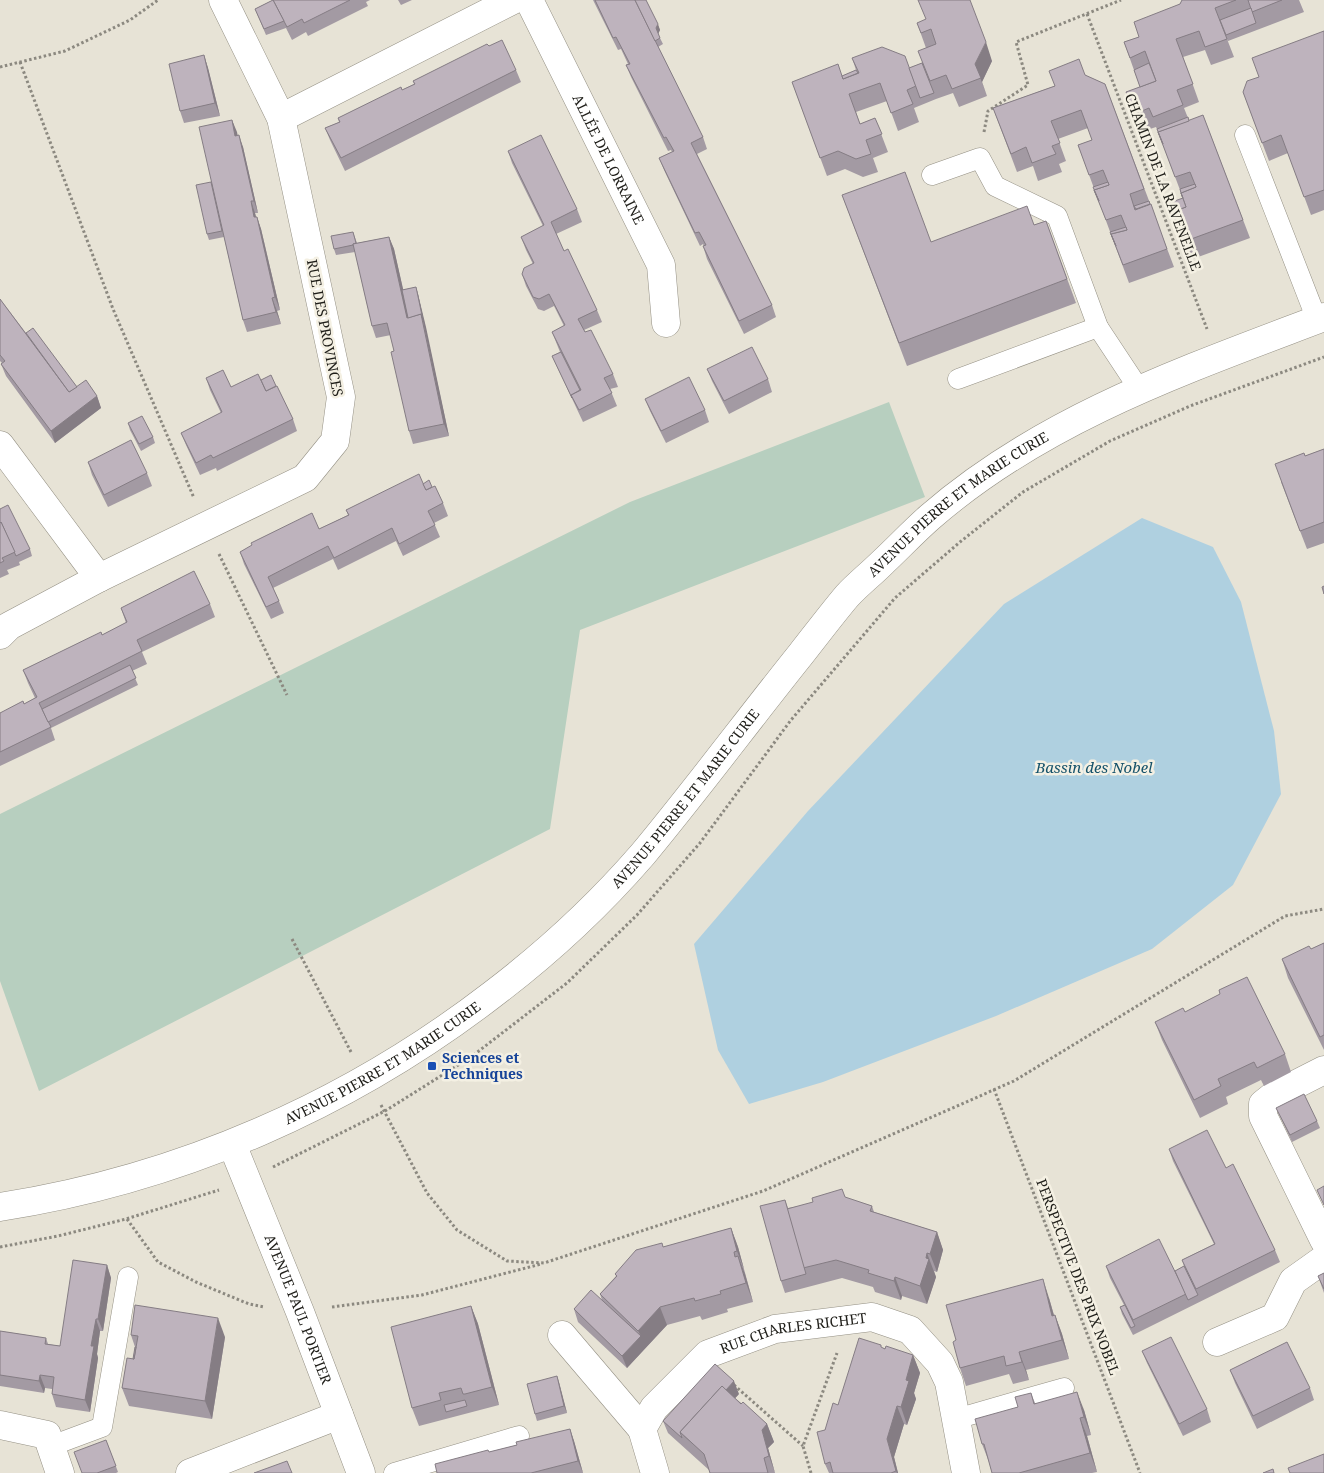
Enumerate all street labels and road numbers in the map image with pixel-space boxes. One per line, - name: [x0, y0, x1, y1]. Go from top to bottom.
- street label: CHAMIN DE LA RAVENELLE: [1121, 90, 1206, 274]
- street label: ALLÉE DE LORRAINE: [568, 91, 649, 228]
- street label: RUE DES PROVINCES: [303, 258, 348, 398]
- street label: AVENUE PIERRE ET MARIE CURIE: [863, 427, 1052, 581]
- street label: AVENUE PIERRE ET MARIE CURIE: [607, 704, 764, 892]
- street label: AVENUE PIERRE ET MARIE CURIE: [281, 997, 484, 1128]
- street label: PERSPECTIVE DES PRIX NOBEL: [1032, 1176, 1125, 1378]
- street label: AVENUE PAUL PORTIER: [261, 1231, 337, 1387]
- street label: RUE CHARLES RICHET: [717, 1308, 868, 1358]

